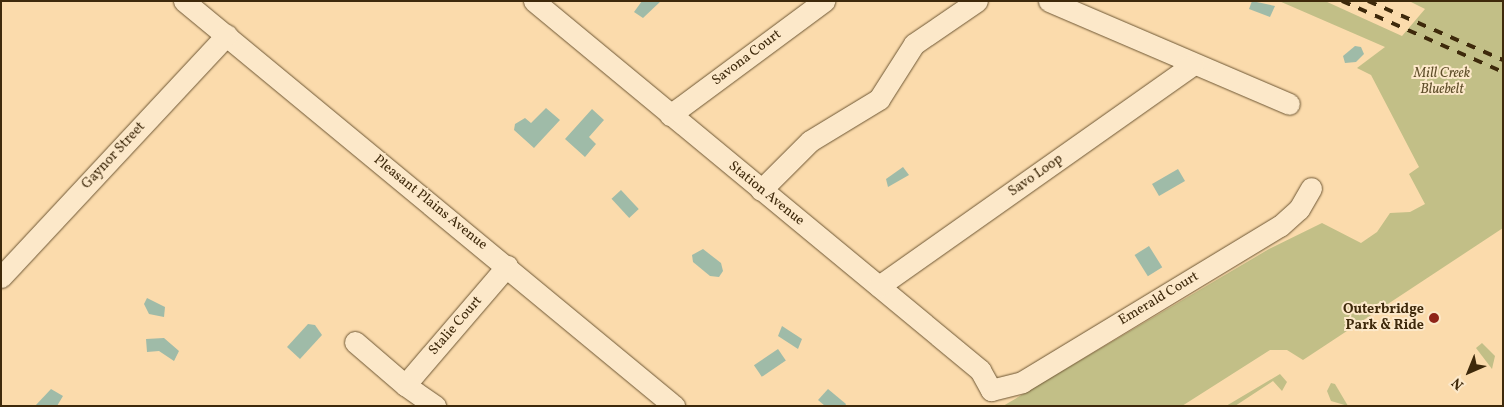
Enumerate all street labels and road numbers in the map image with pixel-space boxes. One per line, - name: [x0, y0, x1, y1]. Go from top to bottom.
- street label: Savona Court: [709, 27, 785, 89]
- street label: Gaynor Street: [79, 119, 149, 193]
- street label: Savo Loop: [1006, 151, 1066, 201]
- street label: Pleasant Plains Avenue: [370, 152, 490, 254]
- street label: Station Avenue: [725, 158, 807, 230]
- street label: Emerald Court: [1116, 269, 1202, 329]
- street label: Stalie Court: [426, 293, 486, 359]

